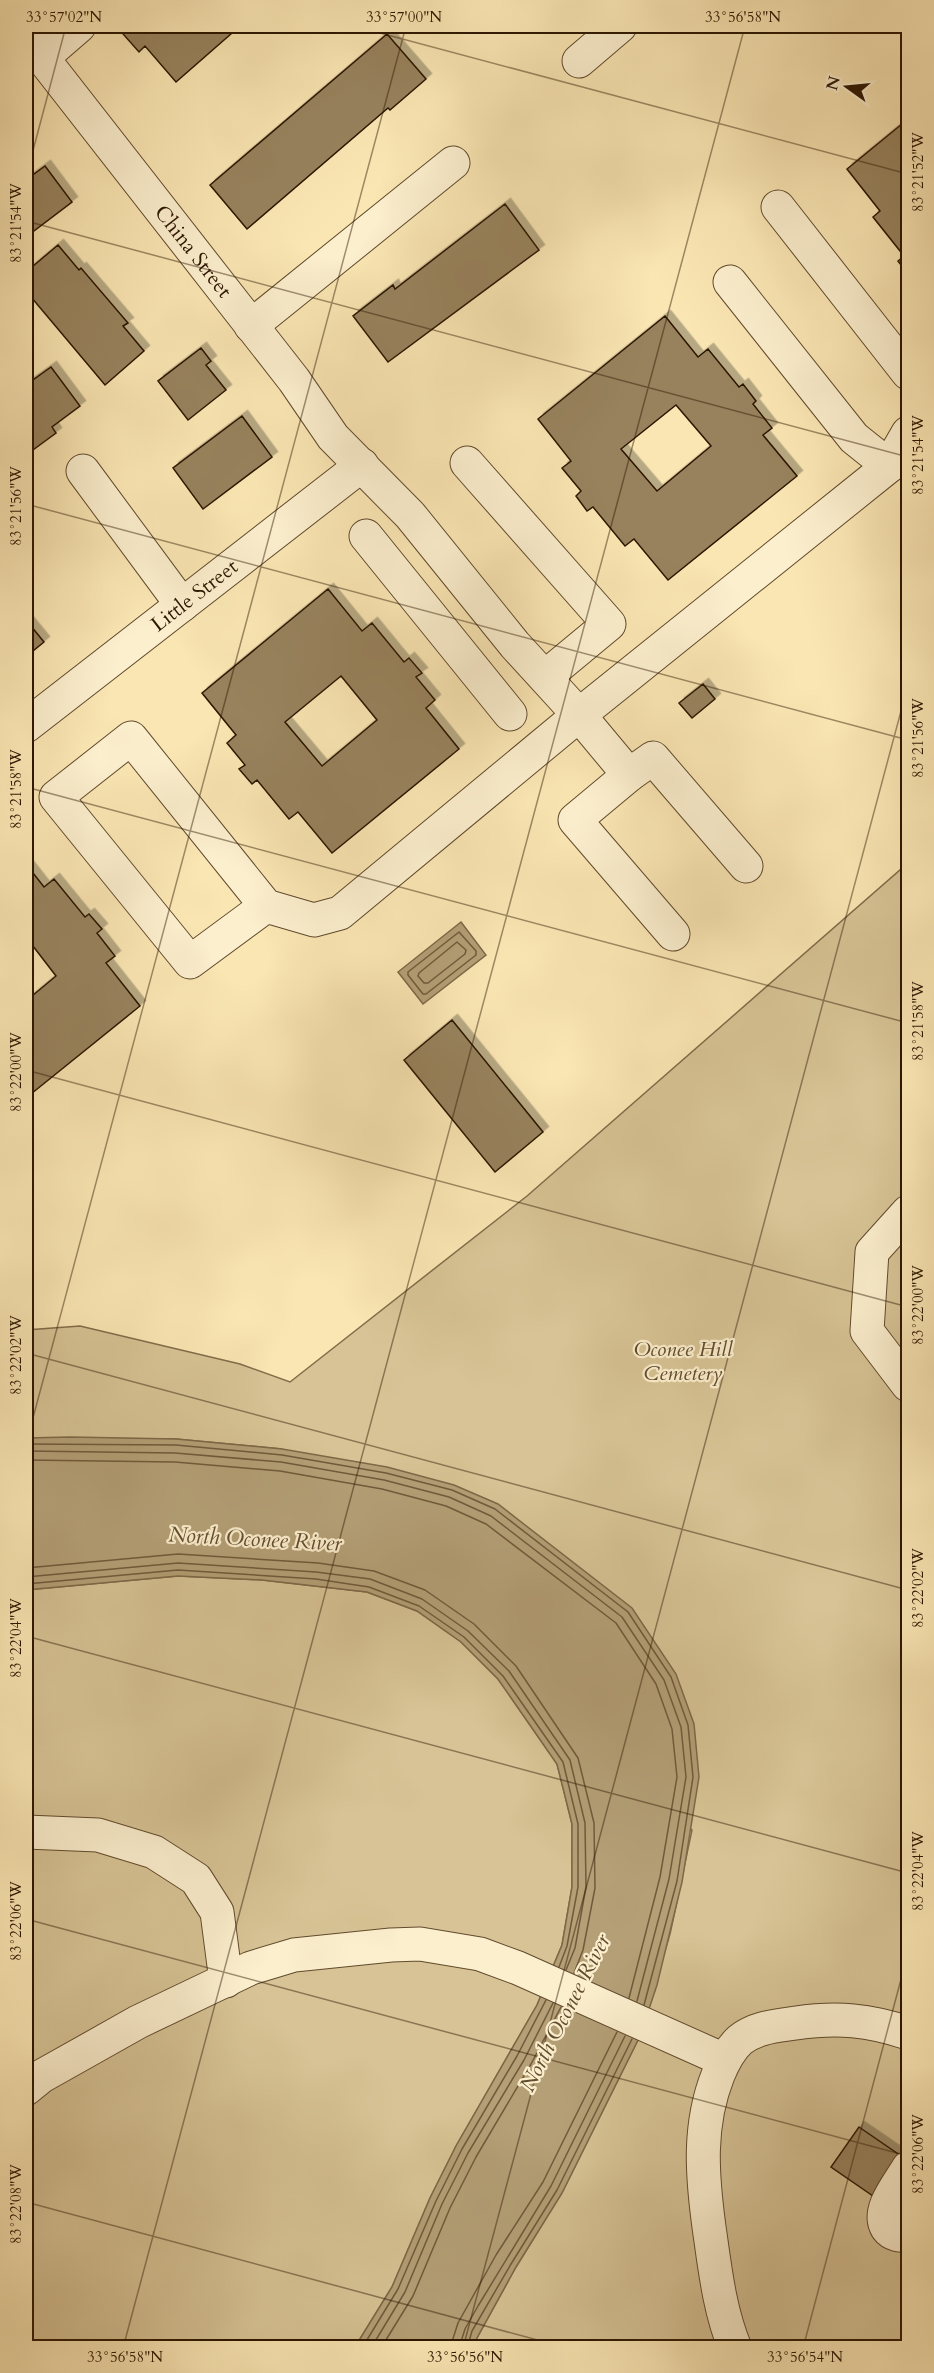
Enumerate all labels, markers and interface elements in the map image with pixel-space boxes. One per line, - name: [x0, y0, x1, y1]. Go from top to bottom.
- text: 33°57'02"N: [26, 7, 102, 27]
- text: 33°57'00"N: [366, 7, 442, 27]
- text: 33°56'58"N: [705, 7, 781, 27]
- north arrow: [817, 57, 877, 117]
- text: N: [821, 74, 846, 93]
- text: 83°21'52"W: [908, 132, 928, 212]
- text: 83°21'54"W: [6, 183, 26, 263]
- street label: China Street: [148, 199, 239, 304]
- text: 83°21'54"W: [908, 415, 928, 495]
- text: 83°21'56"W: [6, 466, 26, 546]
- street label: Little Street: [145, 552, 244, 638]
- text: 83°21'56"W: [908, 698, 928, 778]
- text: 83°21'58"W: [6, 749, 26, 829]
- text: 83°21'58"W: [908, 981, 928, 1061]
- text: 83°22'00"W: [6, 1032, 26, 1112]
- text: 83°22'00"W: [908, 1265, 928, 1345]
- text: 83°22'02"W: [6, 1315, 26, 1395]
- park label: Oconee Hill Cemetery: [633, 1335, 734, 1388]
- water label: North Oconee River: [168, 1519, 343, 1559]
- text: 83°22'02"W: [908, 1548, 928, 1628]
- text: 83°22'04"W: [6, 1598, 26, 1678]
- text: 83°22'04"W: [908, 1831, 928, 1911]
- text: 83°22'06"W: [6, 1881, 26, 1961]
- water label: North Oconee River: [512, 1928, 618, 2097]
- text: 83°22'06"W: [908, 2114, 928, 2194]
- text: 83°22'08"W: [6, 2164, 26, 2244]
- text: 33°56'58"N: [87, 2347, 163, 2367]
- text: 33°56'56"N: [427, 2347, 503, 2367]
- text: 33°56'54"N: [767, 2347, 843, 2367]

